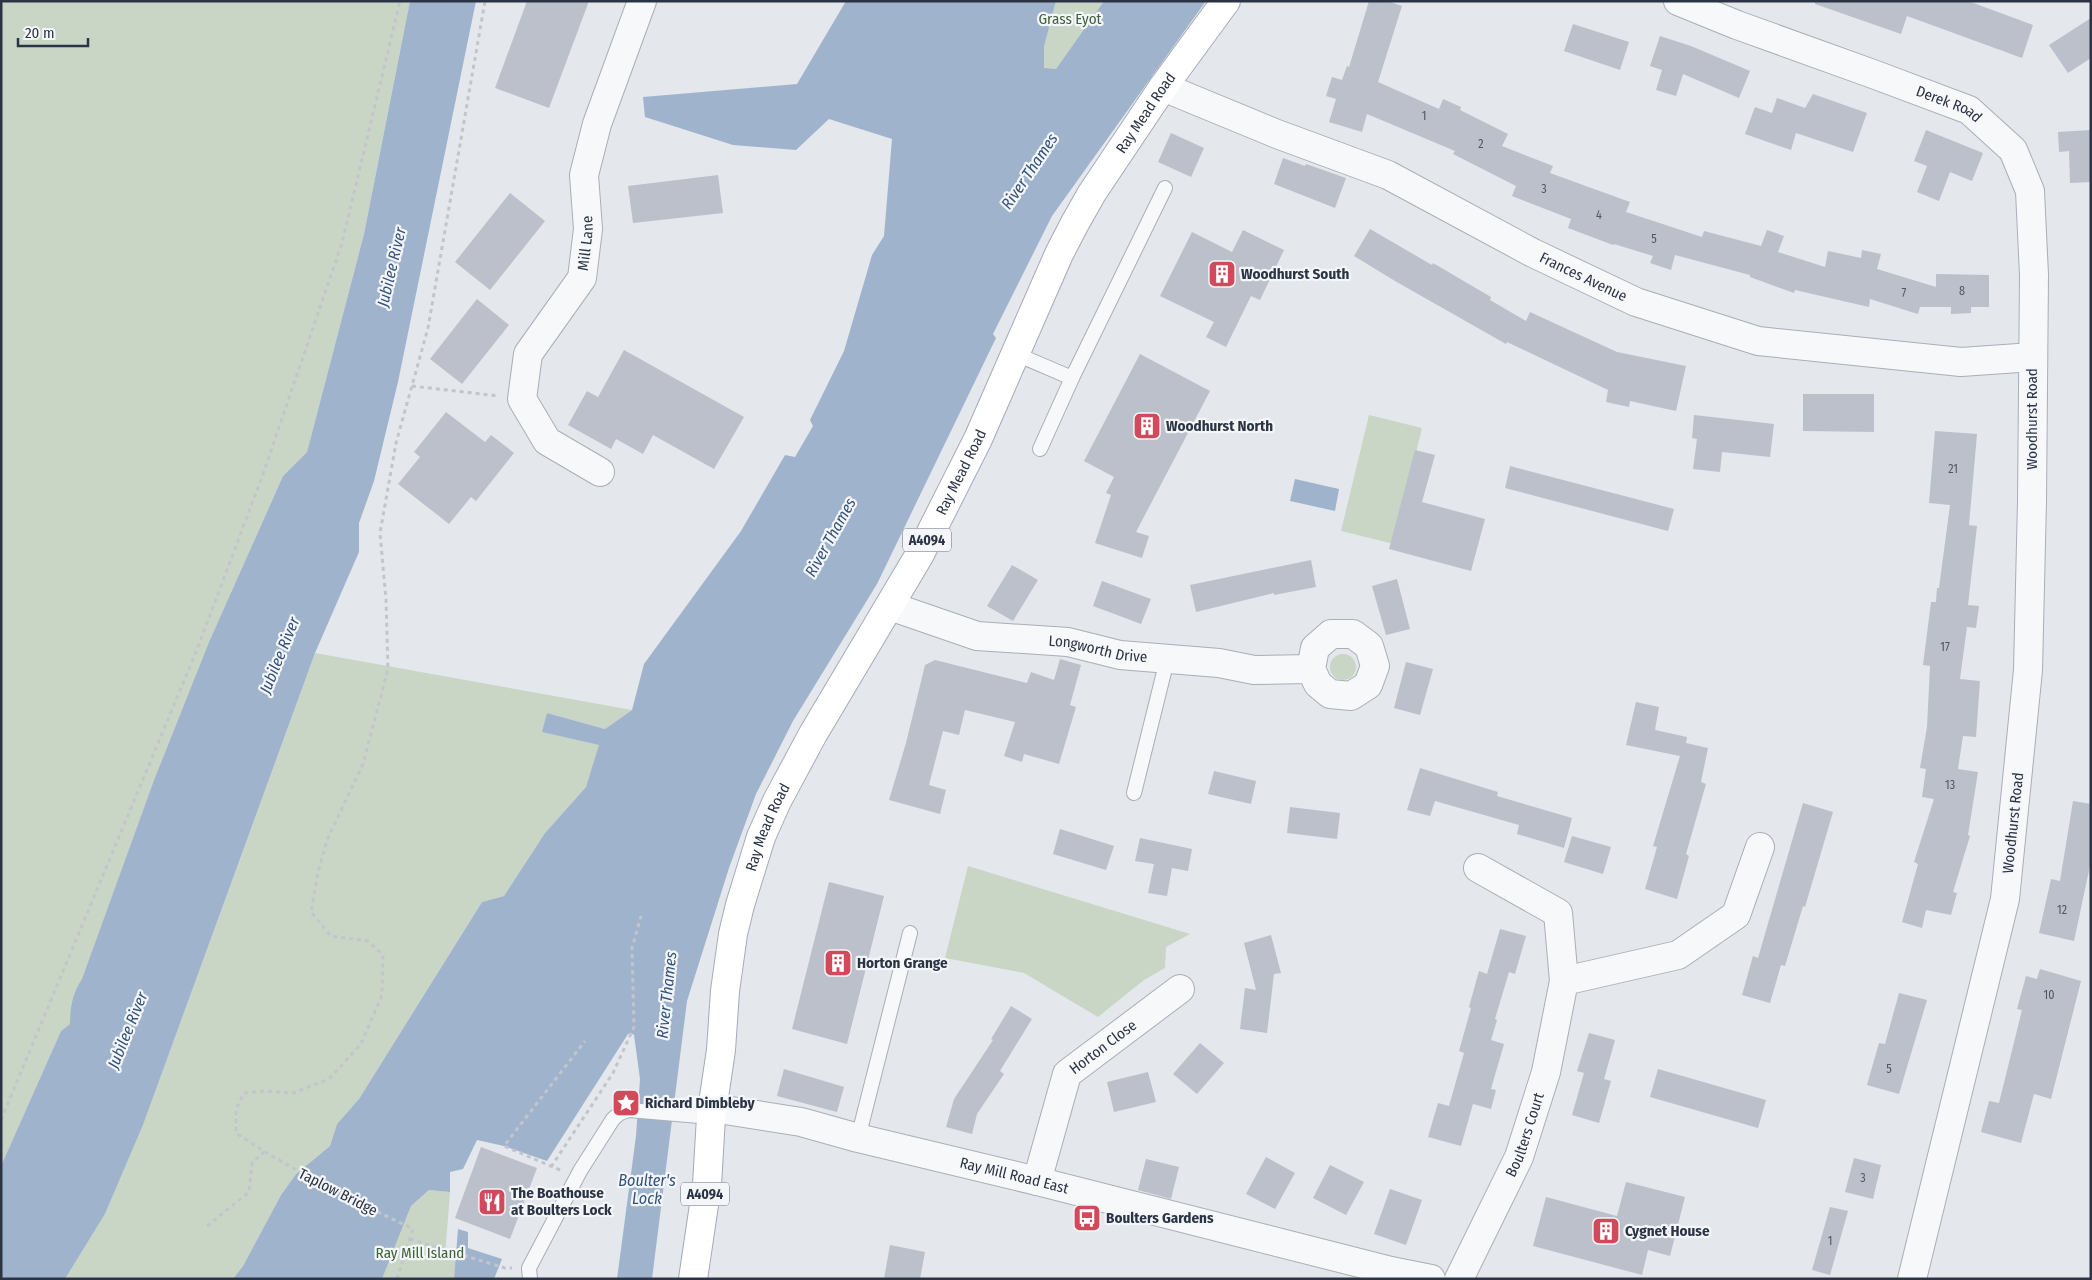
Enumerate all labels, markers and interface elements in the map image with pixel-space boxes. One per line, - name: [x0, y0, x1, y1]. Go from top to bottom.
- park label: Grass Eyot: [1039, 10, 1102, 28]
- scale bar: [18, 15, 88, 47]
- text: 20 m: [25, 24, 55, 42]
- street label: Ray Mead Road: [1112, 69, 1179, 157]
- street label: Derek Road: [1914, 82, 1986, 126]
- house number: 1: [1422, 109, 1426, 123]
- water label: River Thames: [997, 130, 1062, 213]
- house number: 2: [1478, 137, 1484, 151]
- house number: 3: [1541, 182, 1547, 196]
- house number: 4: [1596, 208, 1602, 222]
- street label: Mill Lane: [574, 215, 597, 272]
- water label: Jubilee River: [373, 225, 410, 310]
- house number: 5: [1651, 232, 1657, 246]
- street label: Frances Avenue: [1537, 248, 1630, 305]
- building icon: Woodhurst South: [1207, 259, 1237, 289]
- place label: Woodhurst South: [1241, 265, 1349, 283]
- house number: 8: [1959, 284, 1965, 298]
- house number: 7: [1902, 286, 1907, 300]
- street label: Woodhurst Road: [2023, 368, 2041, 470]
- building icon: Woodhurst North: [1132, 411, 1162, 441]
- place label: Woodhurst North: [1166, 417, 1273, 435]
- street label: Ray Mead Road: [932, 427, 990, 518]
- house number: 21: [1948, 462, 1958, 476]
- water label: River Thames: [801, 494, 860, 580]
- road number: A4094: [903, 528, 951, 552]
- water label: Jubilee River: [255, 614, 304, 697]
- street label: Longworth Drive: [1048, 632, 1148, 666]
- house number: 17: [1940, 640, 1950, 654]
- street label: Woodhurst Road: [1999, 772, 2027, 874]
- house number: 13: [1945, 778, 1955, 792]
- street label: Ray Mead Road: [742, 780, 794, 873]
- house number: 12: [2057, 903, 2067, 917]
- building icon: Horton Grange: [823, 948, 853, 978]
- water label: River Thames: [652, 950, 681, 1039]
- place label: Horton Grange: [857, 954, 948, 972]
- house number: 10: [2044, 988, 2054, 1002]
- water label: Jubilee River: [103, 989, 152, 1072]
- street label: Horton Close: [1066, 1016, 1140, 1078]
- house number: 5: [1886, 1062, 1892, 1076]
- place icon: Richard Dimbleby: [611, 1088, 641, 1118]
- street label: Boulters Court: [1502, 1090, 1548, 1180]
- place label: Richard Dimbleby: [645, 1094, 756, 1112]
- street label: Ray Mill Road East: [958, 1154, 1071, 1198]
- street label: Taplow Bridge: [296, 1164, 380, 1220]
- water label: Boulter's Lock: [618, 1171, 676, 1208]
- house number: 3: [1860, 1171, 1866, 1185]
- road number: A4094: [681, 1182, 729, 1206]
- place label: The Boathouse at Boulters Lock: [511, 1184, 612, 1219]
- restaurant icon: The Boathouse at Boulters Lock: [477, 1187, 507, 1217]
- bus stop icon: Boulters Gardens: [1072, 1203, 1102, 1233]
- place label: Boulters Gardens: [1106, 1209, 1214, 1227]
- building icon: Cygnet House: [1591, 1216, 1621, 1246]
- place label: Cygnet House: [1625, 1222, 1710, 1240]
- house number: 1: [1828, 1234, 1832, 1248]
- park label: Ray Mill Island: [376, 1244, 464, 1262]

